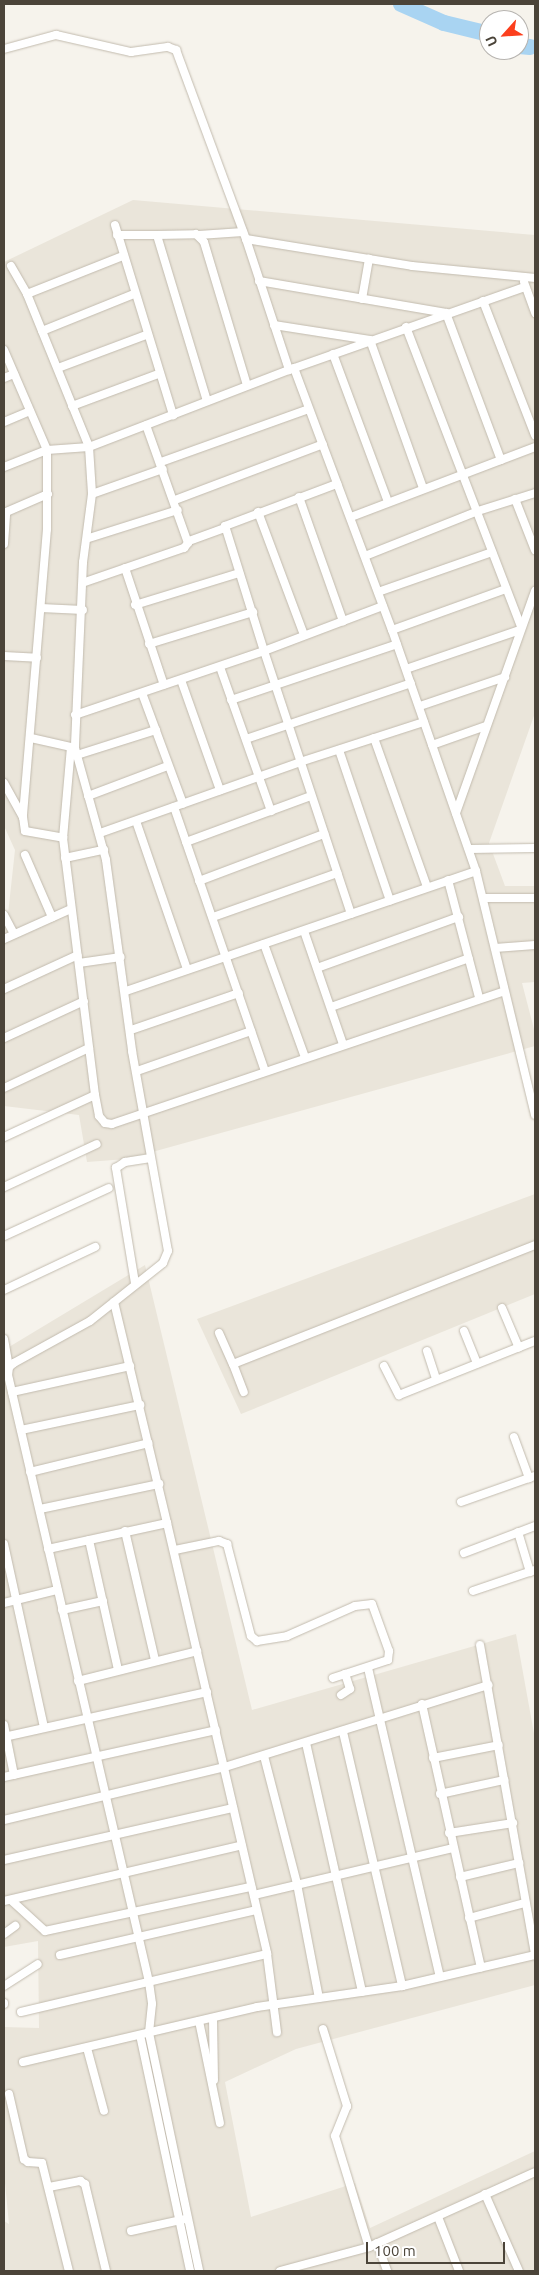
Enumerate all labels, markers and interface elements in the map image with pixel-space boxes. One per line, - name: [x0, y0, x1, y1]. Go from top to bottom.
- north arrow: [479, 10, 529, 60]
- text: U: [482, 33, 501, 49]
- scale bar: [369, 2232, 508, 2264]
- text: 100 m: [374, 2242, 416, 2259]

